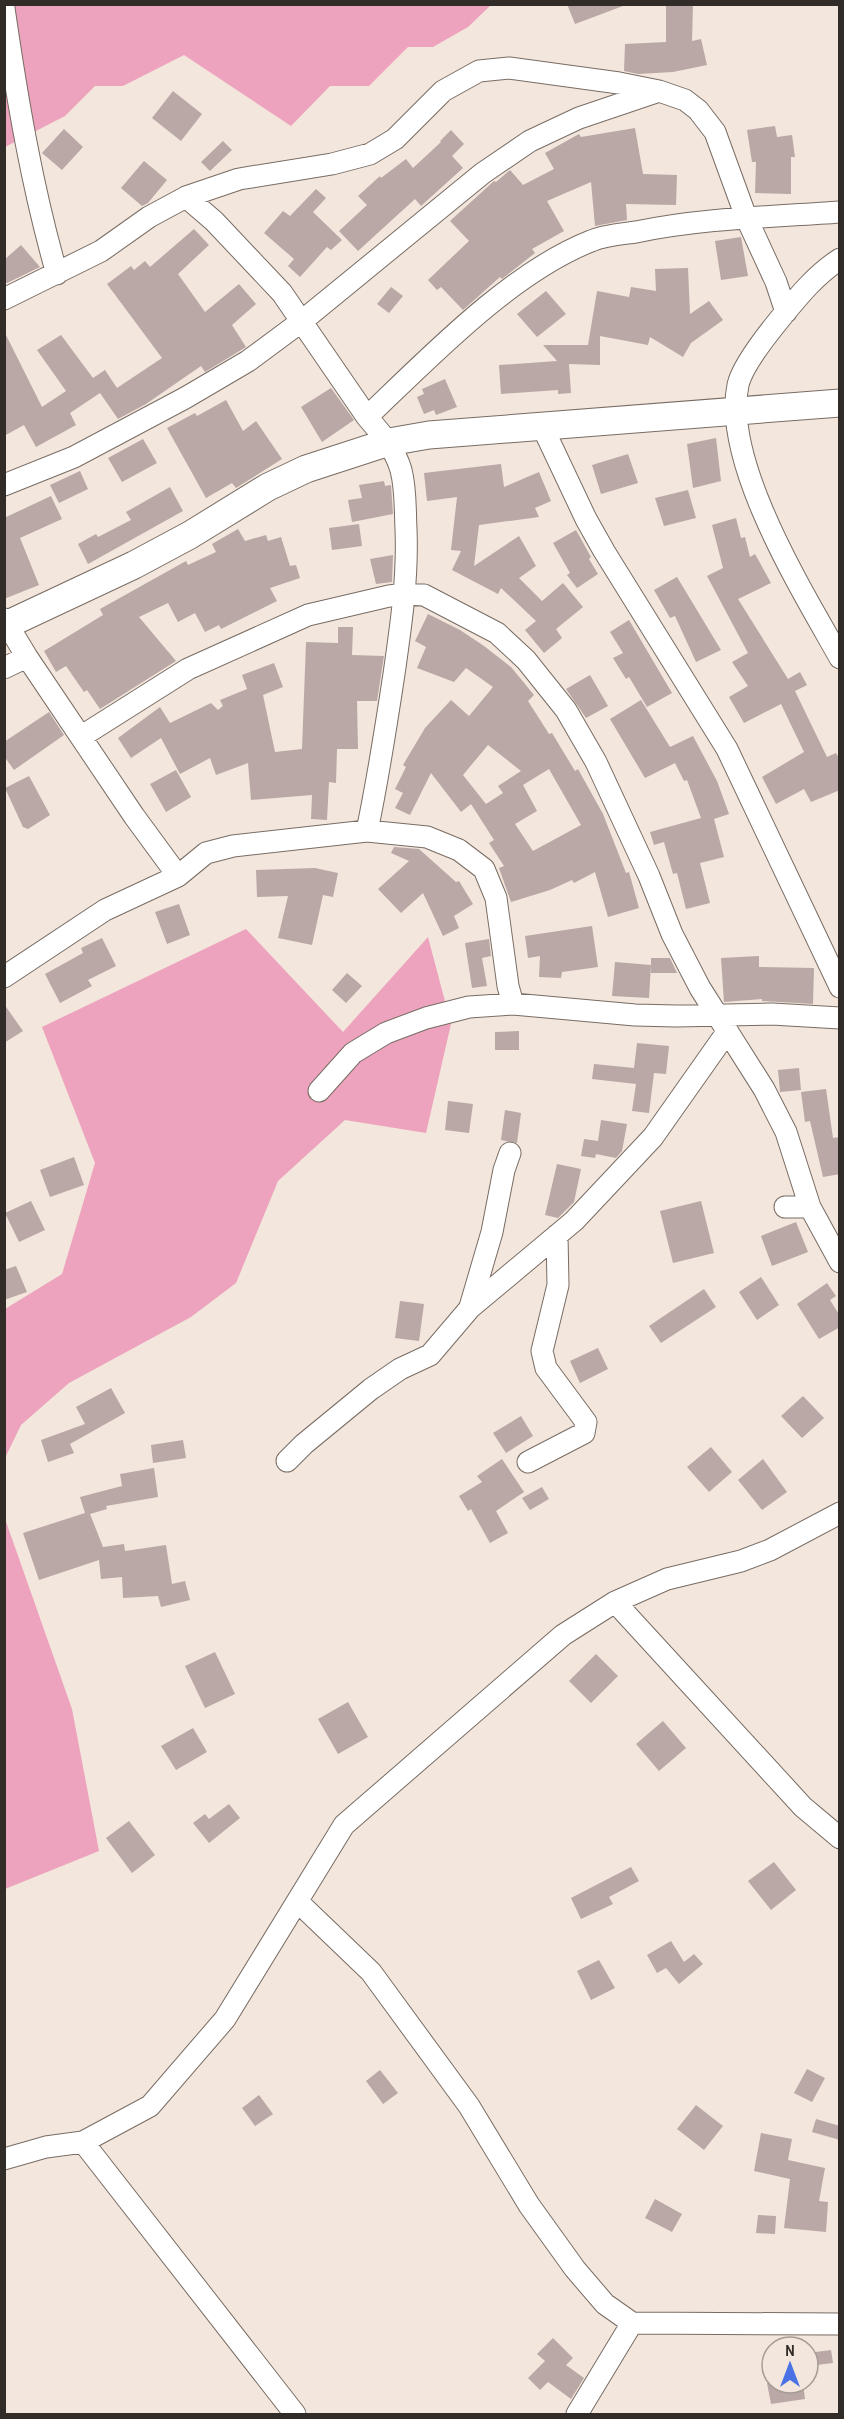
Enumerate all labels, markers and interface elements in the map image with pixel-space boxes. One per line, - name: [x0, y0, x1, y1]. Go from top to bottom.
- north arrow: [760, 2335, 820, 2395]
- text: N: [785, 2339, 795, 2361]

